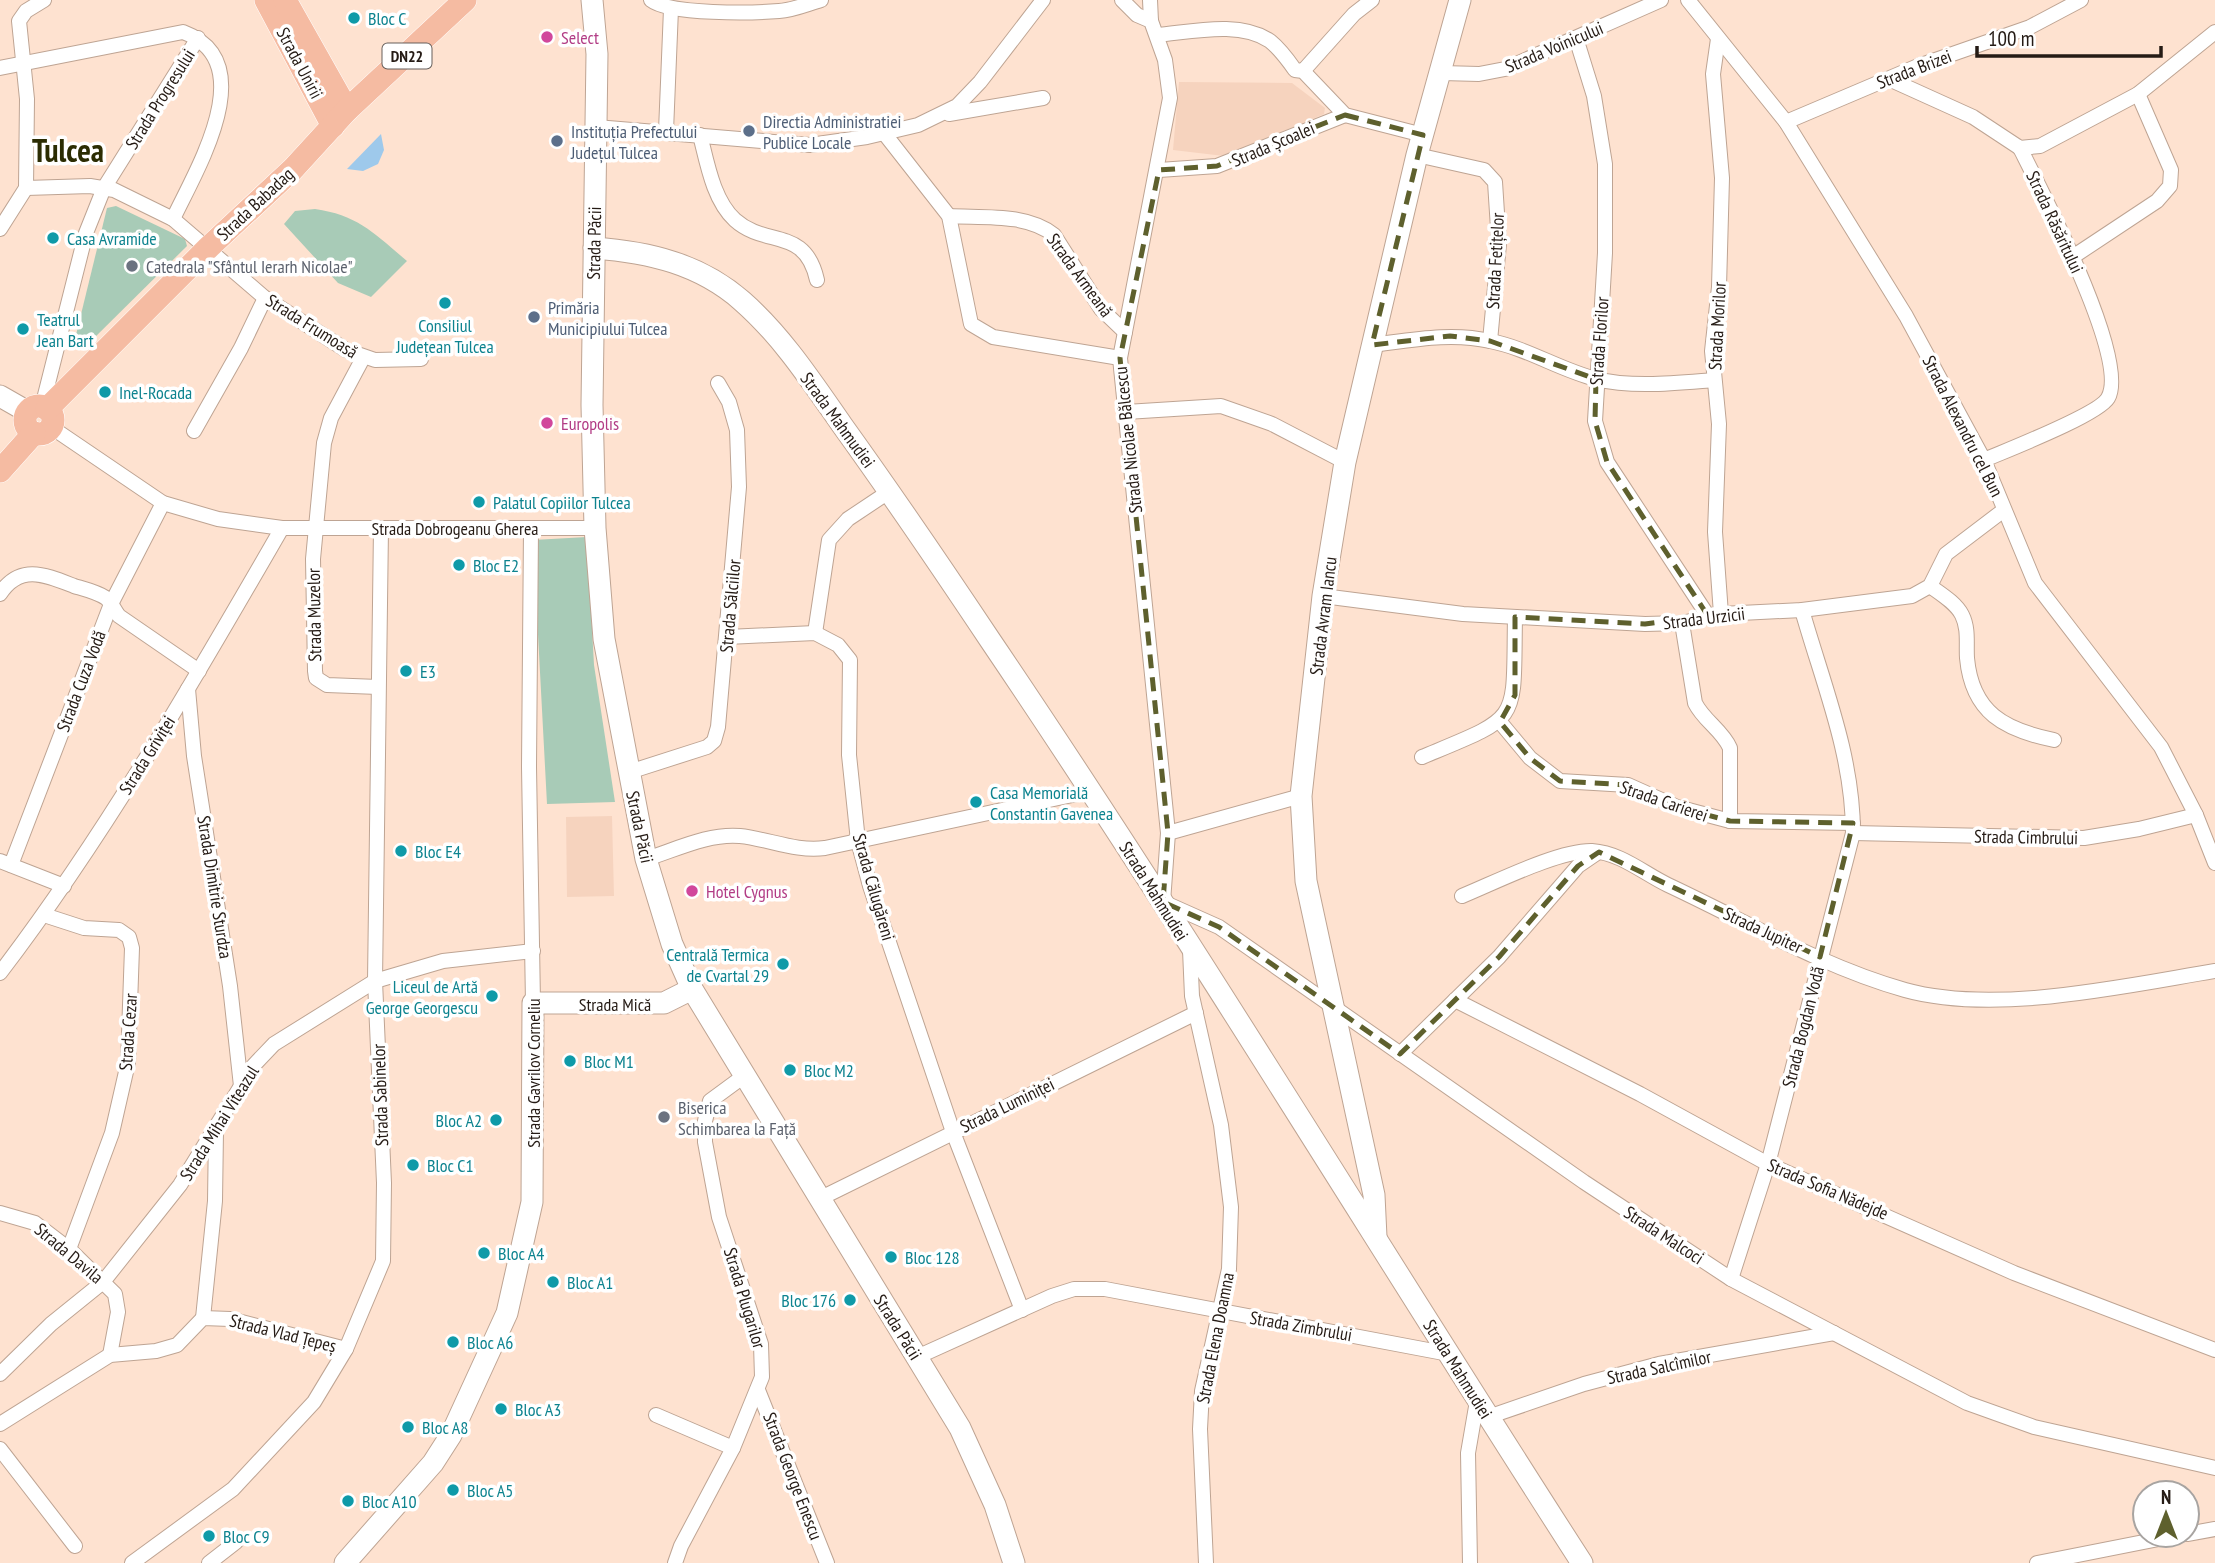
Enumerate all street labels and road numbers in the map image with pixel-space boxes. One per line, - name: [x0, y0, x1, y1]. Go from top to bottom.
- street label: Strada Voinicului: [1502, 16, 1606, 78]
- street label: Strada Unirii: [272, 23, 328, 103]
- road number: DN22: [382, 44, 432, 68]
- street label: Strada Brizei: [1873, 44, 1955, 94]
- street label: Strada Progresului: [120, 45, 200, 153]
- street label: Strada Școalei: [1228, 116, 1318, 172]
- street label: Strada Babadag: [212, 162, 298, 246]
- street label: Strada Răsăritului: [2021, 167, 2089, 277]
- street label: Strada Păcii: [582, 206, 606, 280]
- street label: Strada Fetițelor: [1481, 212, 1509, 310]
- street label: Strada Armeană: [1042, 229, 1118, 321]
- street label: Strada Morilor: [1703, 281, 1731, 371]
- street label: Strada Frumoasă: [262, 289, 362, 363]
- street label: Strada Florilor: [1584, 296, 1614, 386]
- street label: Strada Alexandru cel Bun: [1917, 351, 2009, 501]
- street label: Strada Nicolae Bălcescu: [1109, 365, 1147, 515]
- street label: Strada Mahmudiei: [796, 368, 880, 472]
- street label: Strada Dobrogeanu Gherea: [371, 517, 539, 540]
- street label: Strada Avram Iancu: [1304, 555, 1342, 677]
- street label: Strada Sălciilor: [714, 558, 746, 654]
- street label: Strada Muzelor: [302, 568, 326, 662]
- street label: Strada Urzicii: [1662, 602, 1746, 634]
- street label: Strada Cuza Vodă: [51, 627, 111, 735]
- street label: Strada Griviței: [114, 711, 180, 799]
- street label: Strada Carierei: [1617, 775, 1711, 827]
- street label: Strada Păcii: [621, 789, 659, 865]
- street label: Strada Dimitrie Sturdza: [192, 814, 238, 960]
- street label: Strada Cimbrului: [1974, 825, 2078, 849]
- street label: Strada Călugăreni: [848, 831, 900, 943]
- street label: Strada Mahmudiei: [1114, 837, 1194, 945]
- street label: Strada Jupiter: [1720, 902, 1806, 958]
- street label: Strada Bogdan Vodă: [1777, 964, 1829, 1090]
- street label: Strada Cezar: [114, 993, 142, 1071]
- street label: Strada Mică: [579, 993, 651, 1016]
- street label: Strada Gavrilov Corneliu: [522, 998, 545, 1148]
- street label: Strada Sabinelor: [367, 1043, 393, 1147]
- street label: Strada Mihai Viteazul: [174, 1060, 264, 1185]
- street label: Strada Luminiței: [956, 1072, 1058, 1138]
- street label: Strada Sofia Nădejde: [1764, 1153, 1892, 1225]
- street label: Strada Malcoci: [1620, 1201, 1708, 1269]
- street label: Strada Davila: [30, 1218, 108, 1288]
- street label: Strada Plugarilor: [719, 1245, 771, 1351]
- street label: Strada Elena Doamna: [1191, 1270, 1239, 1406]
- street label: Strada Păcii: [869, 1290, 927, 1364]
- street label: Strada Zimbrului: [1248, 1306, 1354, 1346]
- street label: Strada Vlad Țepeș: [227, 1309, 339, 1357]
- street label: Strada Mahmudiei: [1418, 1315, 1498, 1423]
- street label: Strada Salcîmilor: [1605, 1345, 1713, 1389]
- street label: Strada George Enescu: [758, 1409, 828, 1543]

